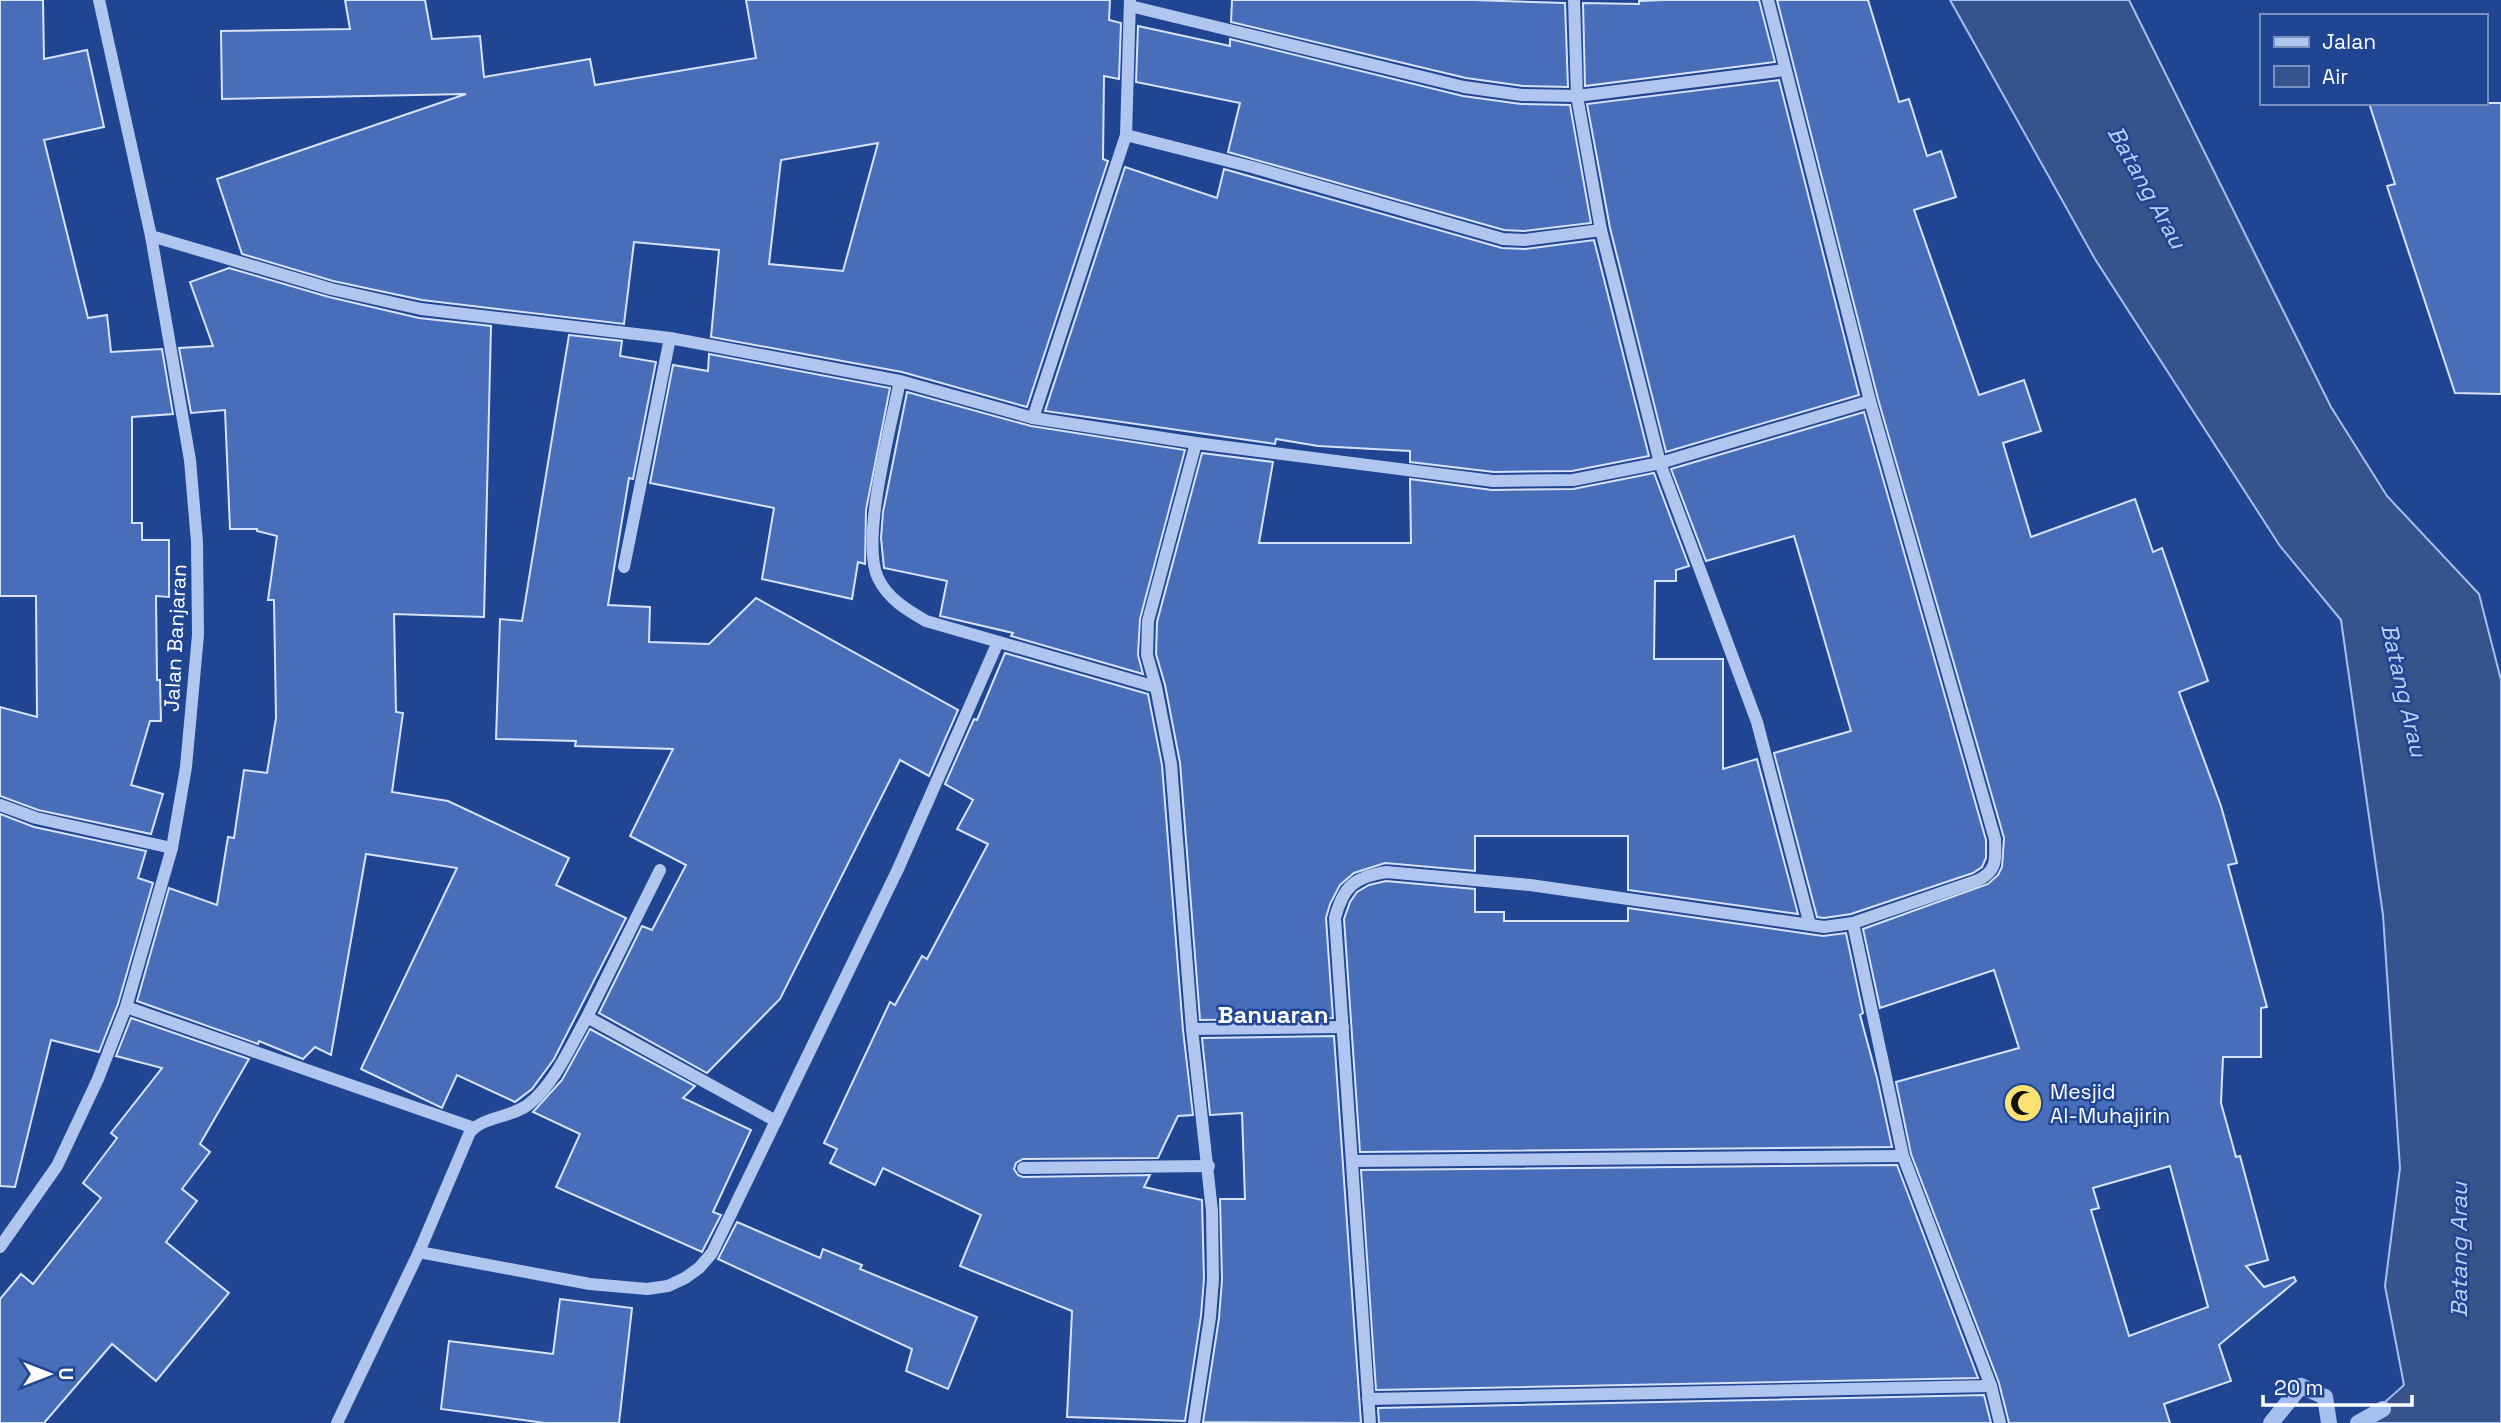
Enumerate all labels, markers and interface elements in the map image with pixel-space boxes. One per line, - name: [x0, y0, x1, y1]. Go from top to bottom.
- legend: [2260, 14, 2487, 105]
- text: Jalan: [2322, 28, 2376, 55]
- text: Air: [2322, 63, 2348, 90]
- water label: Batang Arau: [2101, 120, 2193, 254]
- street label: Jalan Banjaran: [158, 563, 192, 713]
- water label: Batang Arau: [2374, 621, 2434, 760]
- district label: Banuaran: [1218, 999, 1328, 1030]
- place label: Mesjid Al-Muhajirin: [2050, 1078, 2170, 1129]
- mosque icon: Mesjid Al-Muhajirin: [2002, 1082, 2044, 1124]
- water label: Batang Arau: [2444, 1181, 2474, 1318]
- north arrow: [14, 1339, 84, 1409]
- scale bar: [2263, 1364, 2412, 1408]
- text: U: [53, 1368, 78, 1380]
- text: 20 m: [2274, 1374, 2324, 1401]

